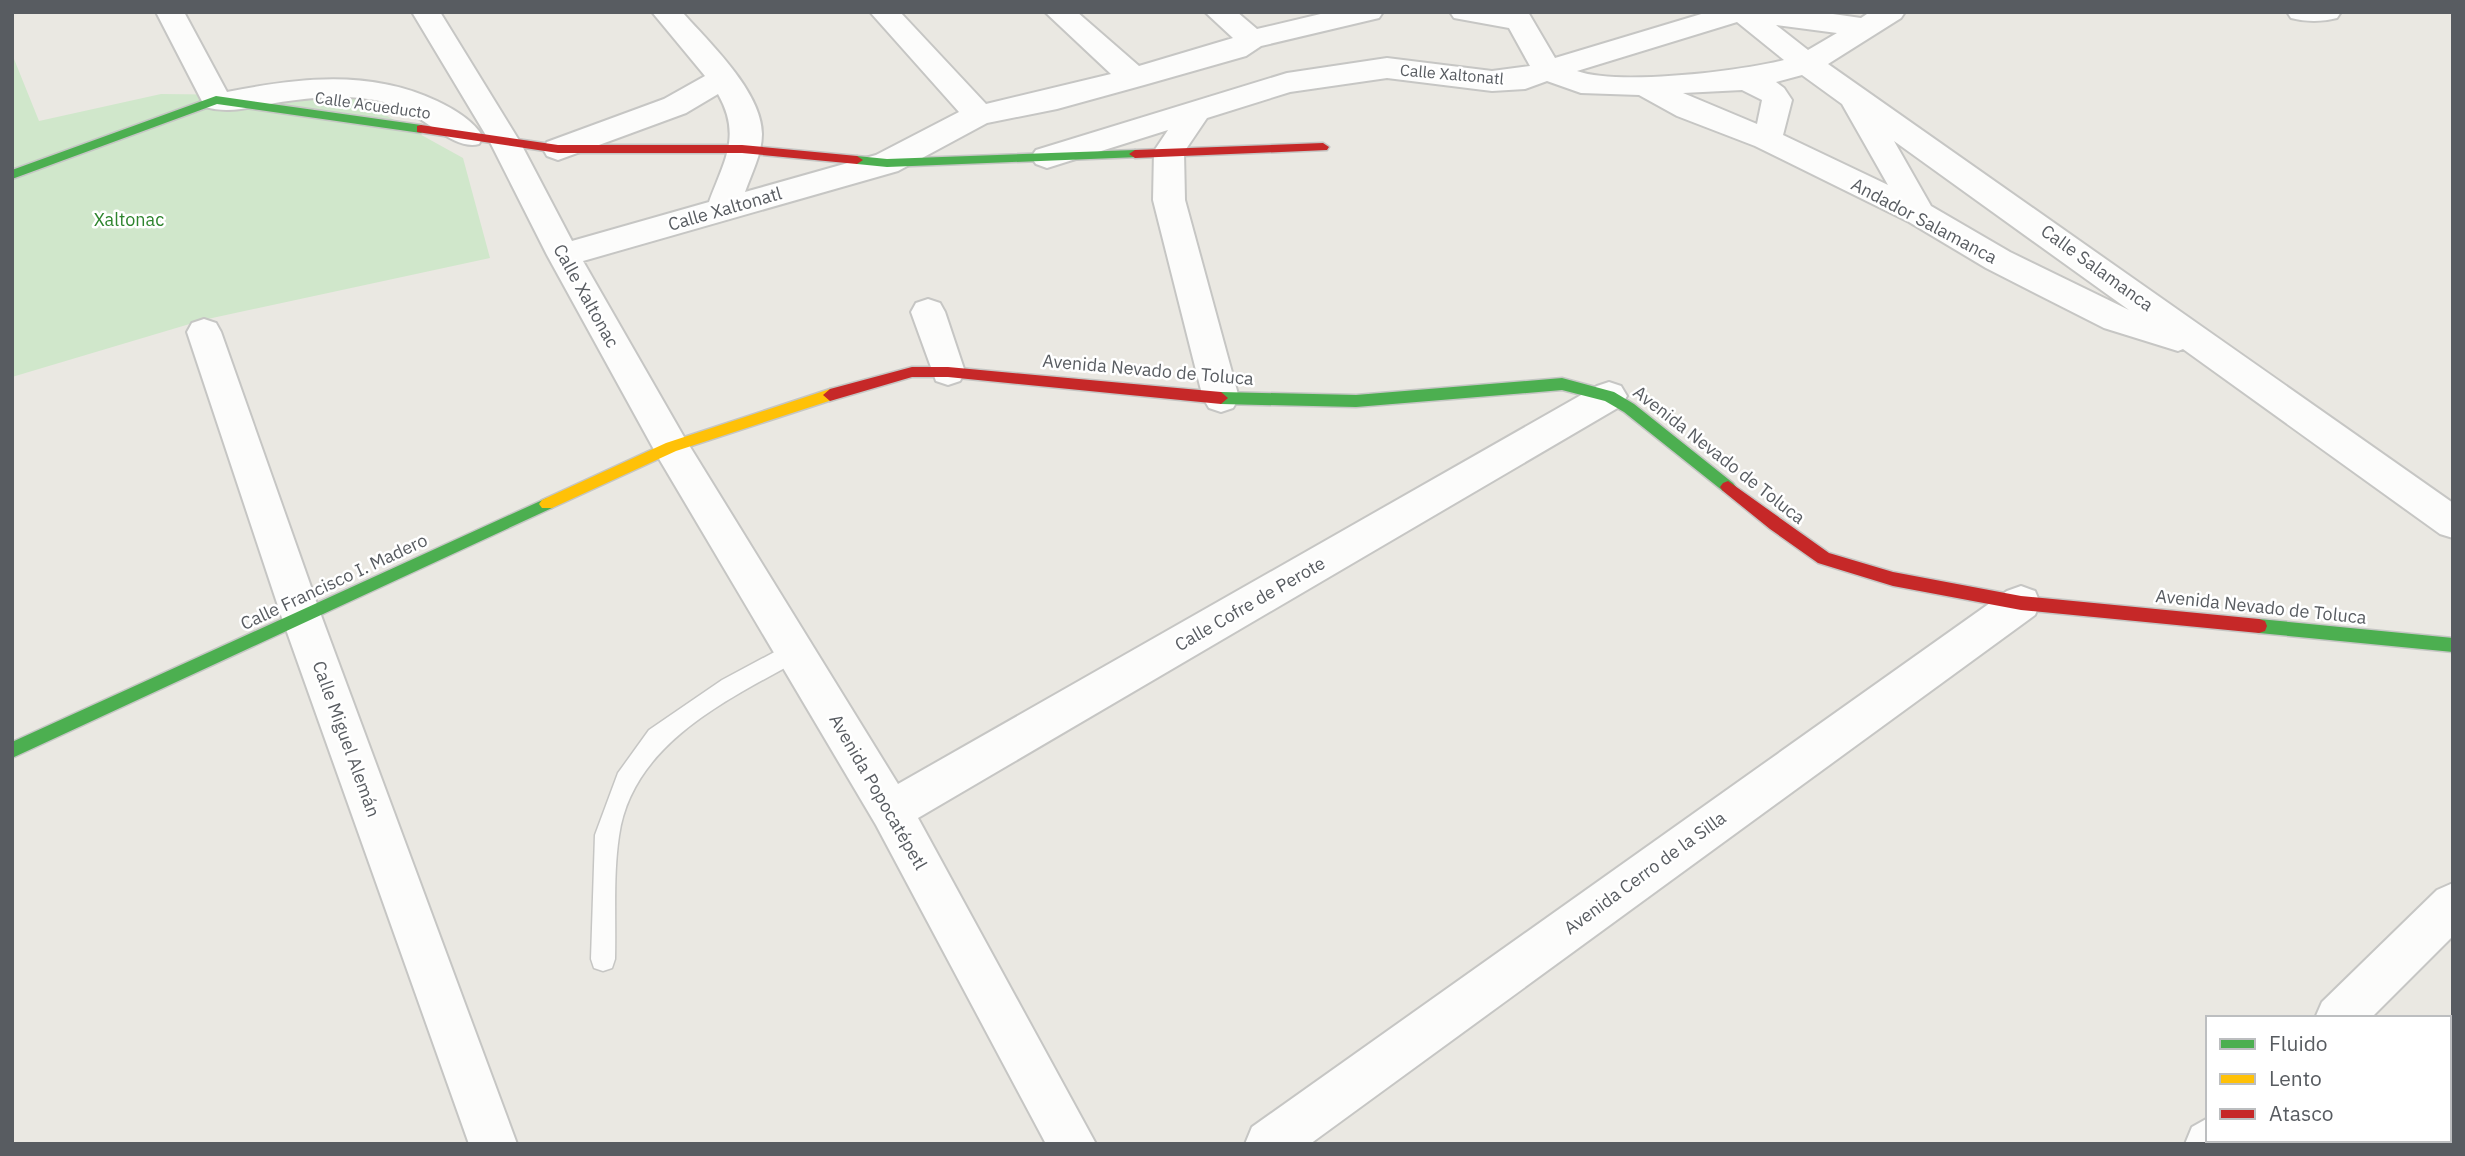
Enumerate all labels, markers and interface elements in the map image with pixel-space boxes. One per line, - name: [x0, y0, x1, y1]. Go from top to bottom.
- street label: Calle Xaltonatl: [1399, 59, 1505, 89]
- street label: Calle Acueducto: [314, 87, 432, 123]
- street label: Andador Salamanca: [1847, 172, 2001, 269]
- street label: Calle Xaltonatl: [665, 181, 784, 236]
- park label: Xaltonac: [94, 208, 164, 231]
- street label: Calle Salamanca: [2037, 219, 2158, 316]
- street label: Calle Xaltonac: [548, 240, 624, 352]
- street label: Avenida Nevado de Toluca: [1041, 349, 1255, 390]
- street label: Avenida Nevado de Toluca: [1629, 380, 1810, 529]
- street label: Calle Francisco I. Madero: [237, 528, 431, 635]
- street label: Calle Cofre de Perote: [1170, 551, 1329, 656]
- street label: Avenida Nevado de Toluca: [2154, 584, 2368, 629]
- street label: Calle Miguel Alemán: [308, 658, 385, 820]
- street label: Avenida Popocatépetl: [824, 710, 933, 874]
- street label: Avenida Cerro de la Silla: [1559, 806, 1731, 939]
- legend: [2206, 1016, 2451, 1142]
- text: Fluido: [2269, 1029, 2328, 1057]
- text: Lento: [2269, 1064, 2322, 1092]
- text: Atasco: [2269, 1099, 2333, 1127]

